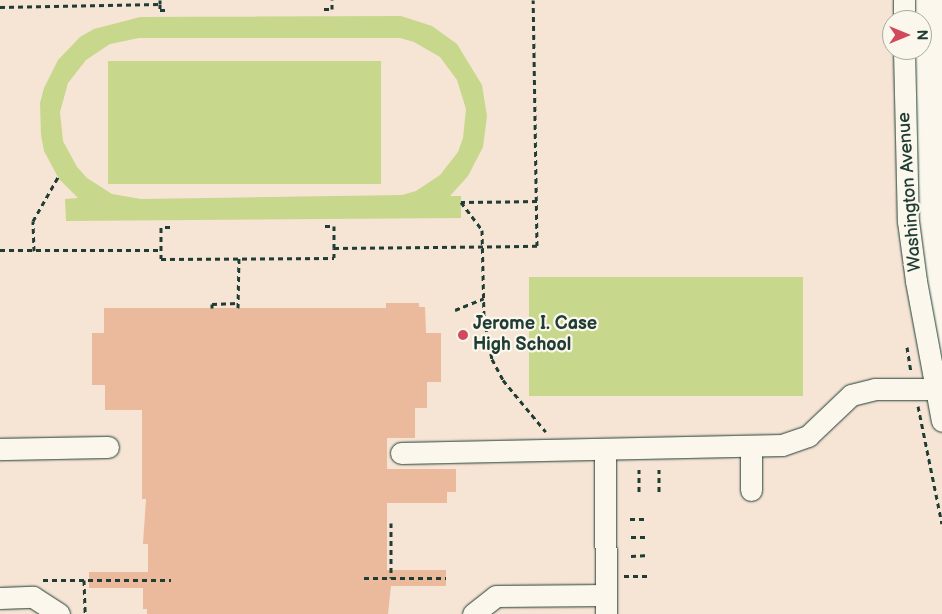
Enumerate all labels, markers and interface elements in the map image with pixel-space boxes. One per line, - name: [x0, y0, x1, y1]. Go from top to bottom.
- north arrow: [882, 10, 932, 60]
- text: N: [913, 30, 930, 40]
- street label: Washington Avenue: [894, 112, 926, 272]
- place label: Jerome I. Case High School: [473, 314, 597, 356]
- marker: Jerome I. Case High School: [457, 329, 469, 341]

